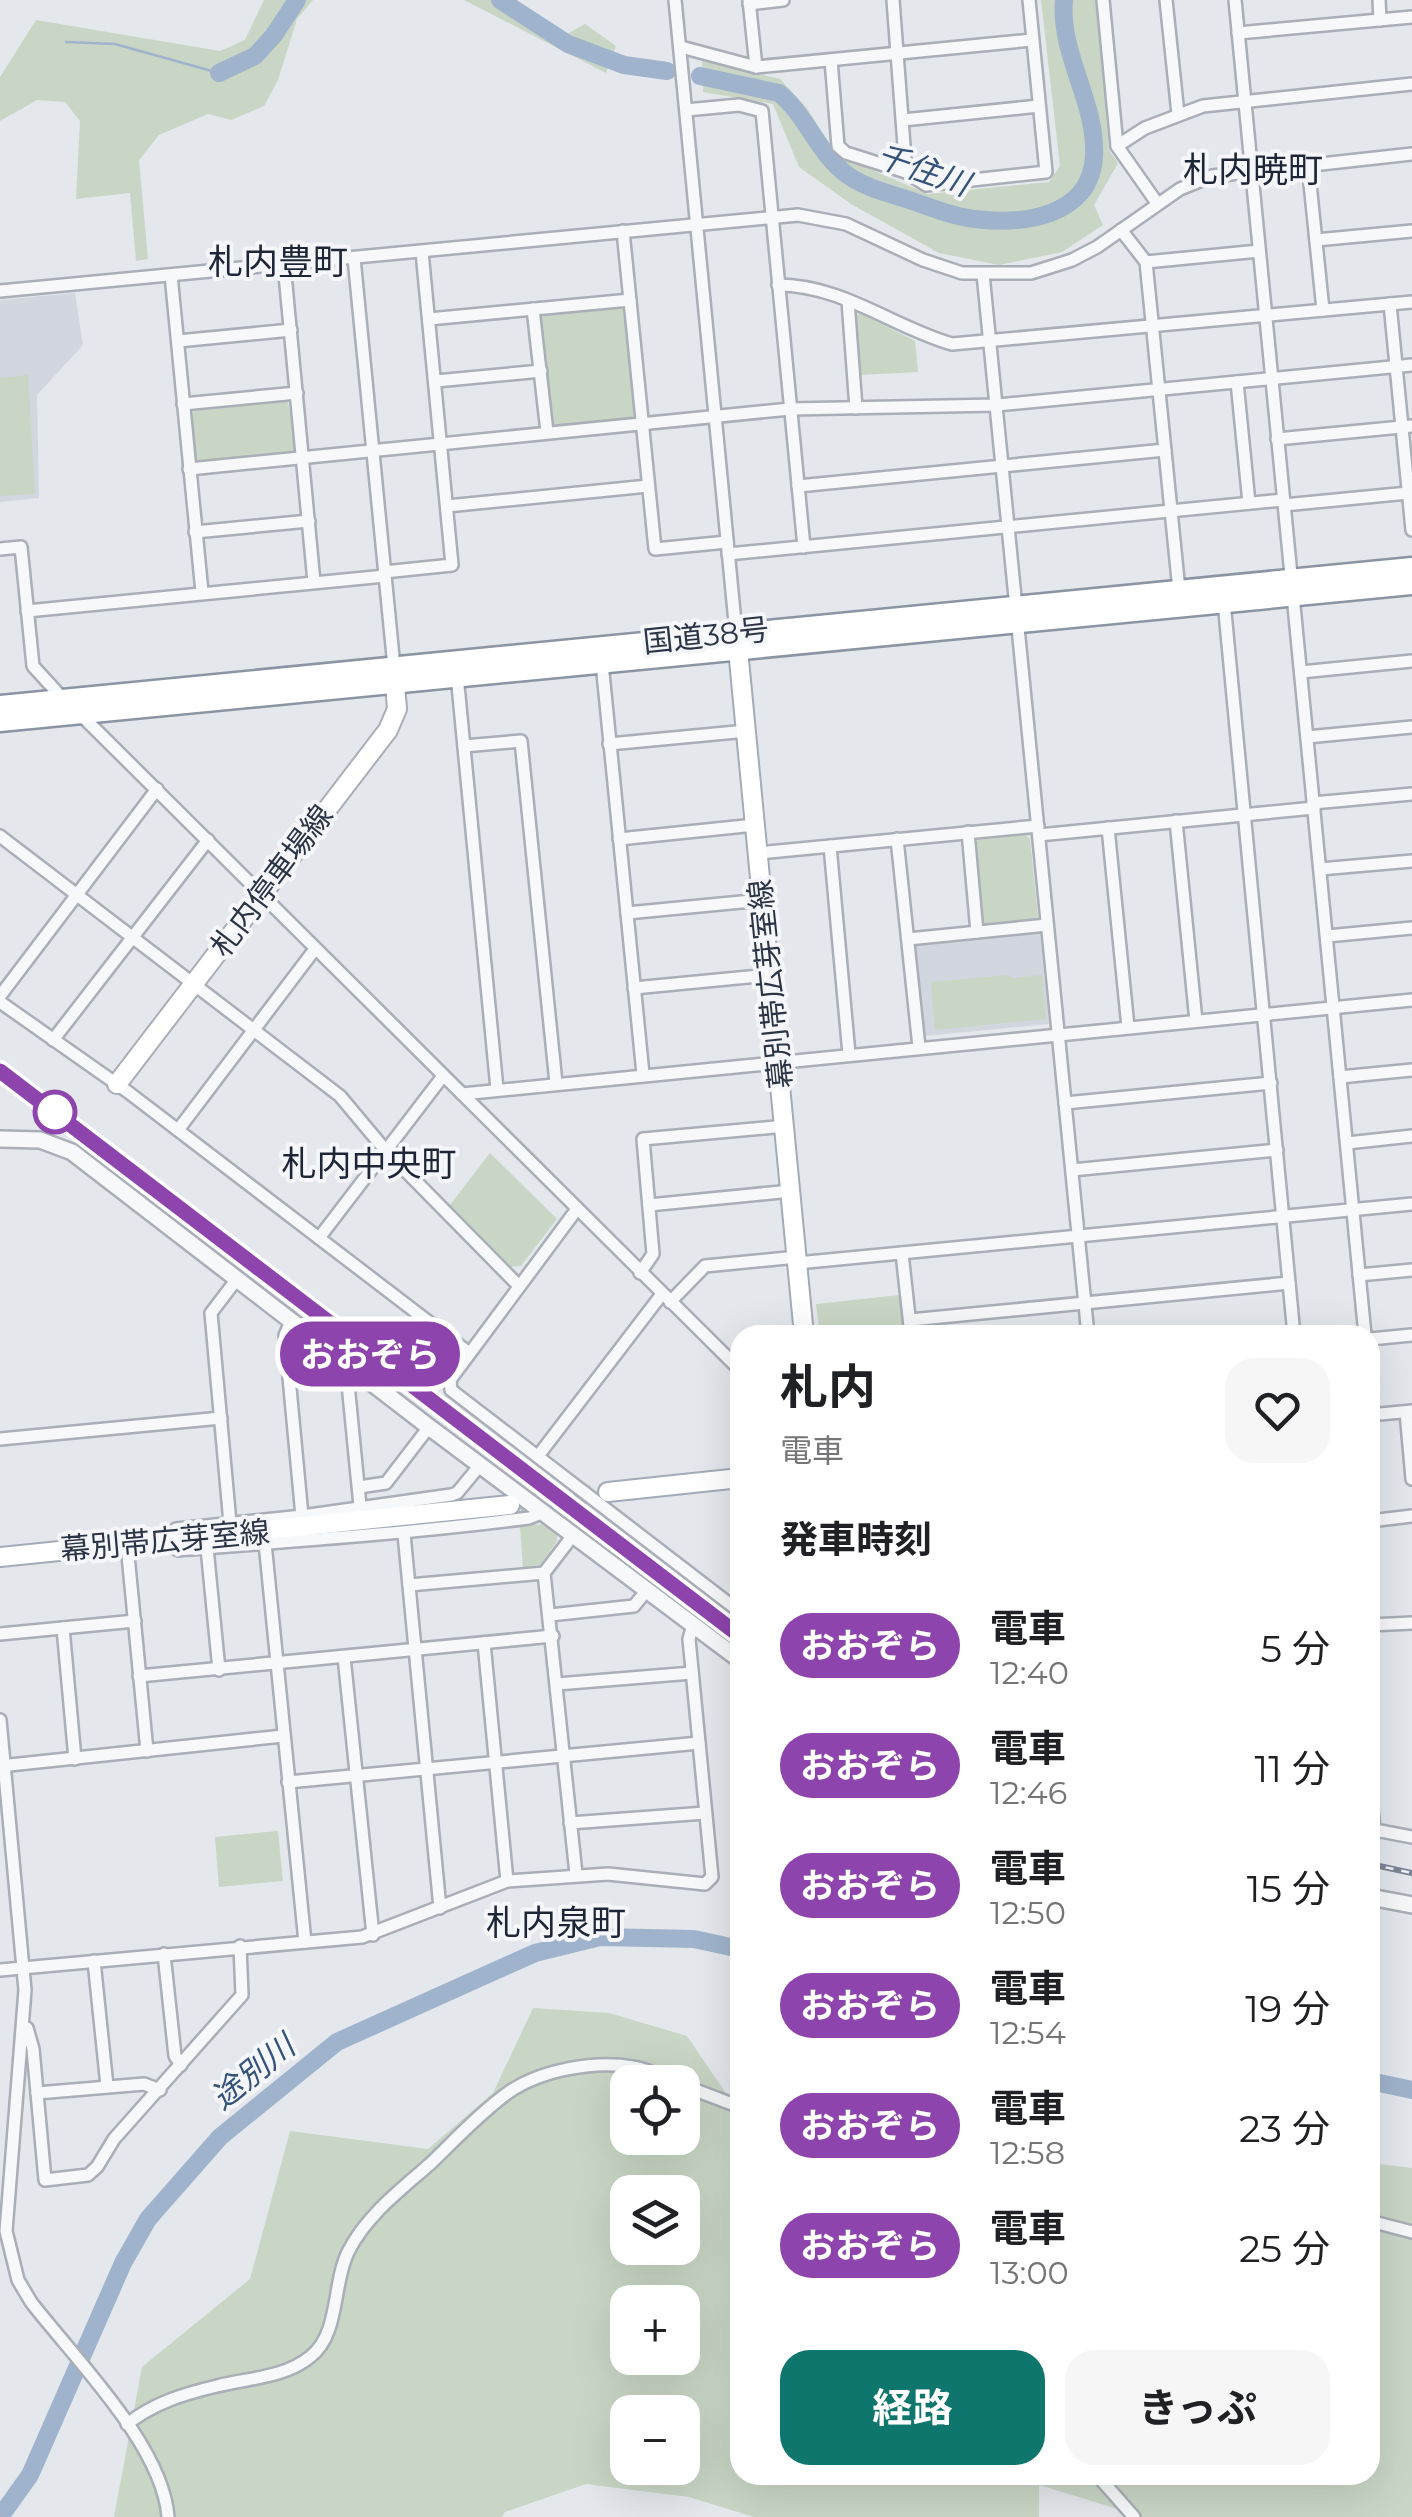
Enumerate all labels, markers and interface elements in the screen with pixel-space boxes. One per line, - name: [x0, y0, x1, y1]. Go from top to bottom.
- water label: 千住川: [871, 135, 978, 205]
- district label: 札内暁町: [1183, 148, 1323, 191]
- district label: 札内豊町: [208, 240, 348, 283]
- street label: 国道38号: [641, 611, 771, 660]
- street label: 札内停車場線: [203, 798, 341, 964]
- street label: 幕別帯広芽室線: [741, 878, 800, 1090]
- unlabelled marker: [34, 1091, 76, 1133]
- district label: 札内中央町: [281, 1142, 457, 1185]
- line badge: おおぞら: [300, 1322, 440, 1386]
- text: おおぞら: [300, 1333, 440, 1376]
- text: 札内: [780, 1358, 876, 1416]
- button: heart: [1225, 1358, 1330, 1463]
- text: 電車: [780, 1431, 844, 1470]
- street label: 幕別帯広芽室線: [59, 1513, 271, 1568]
- text: 発車時刻: [780, 1516, 932, 1563]
- text: 電車: [990, 1605, 1066, 1652]
- text: おおぞら: [800, 1624, 940, 1667]
- text: 5 分: [1261, 1625, 1330, 1672]
- text: 12:40: [990, 1653, 1069, 1692]
- text: 電車: [990, 1725, 1066, 1772]
- text: おおぞら: [800, 1744, 940, 1787]
- text: 11 分: [1255, 1745, 1330, 1792]
- text: 12:46: [990, 1773, 1067, 1812]
- text: 電車: [990, 1845, 1066, 1892]
- text: おおぞら: [800, 1864, 940, 1907]
- text: 15 分: [1247, 1865, 1330, 1912]
- text: 12:50: [990, 1893, 1066, 1932]
- district label: 札内泉町: [486, 1901, 626, 1944]
- text: 電車: [990, 1965, 1066, 2012]
- text: おおぞら: [800, 1984, 940, 2027]
- text: 19 分: [1245, 1985, 1330, 2032]
- text: 12:54: [990, 2013, 1066, 2052]
- water label: 途別川: [203, 2024, 305, 2117]
- map controls: [610, 2065, 700, 2485]
- button: locate: [610, 2065, 700, 2155]
- text: 電車: [990, 2085, 1066, 2132]
- text: おおぞら: [800, 2104, 940, 2147]
- text: 23 分: [1239, 2105, 1330, 2152]
- text: 12:58: [990, 2133, 1065, 2172]
- button: layers: [610, 2175, 700, 2265]
- text: 電車: [990, 2205, 1066, 2252]
- text: おおぞら: [800, 2224, 940, 2267]
- text: 25 分: [1239, 2225, 1330, 2272]
- text: 13:00: [990, 2253, 1069, 2292]
- button: +: [610, 2285, 700, 2375]
- button: 経路: [780, 2350, 1045, 2465]
- button: きっぷ: [1065, 2350, 1330, 2465]
- button: −: [610, 2395, 700, 2485]

